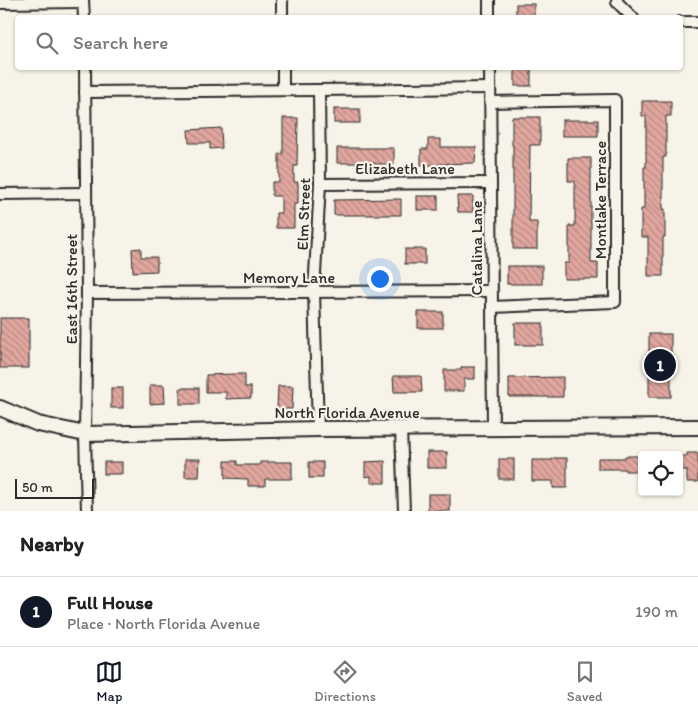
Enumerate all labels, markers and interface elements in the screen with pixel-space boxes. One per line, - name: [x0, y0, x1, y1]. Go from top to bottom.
- search box: [15, 15, 683, 70]
- icon: search: [33, 29, 61, 57]
- text: Search here: [73, 31, 168, 54]
- street label: Montlake Terrace: [591, 141, 610, 259]
- street label: Elizabeth Lane: [355, 159, 455, 178]
- street label: Elm Street: [293, 177, 314, 251]
- street label: Catalina Lane: [467, 200, 486, 295]
- street label: East 16th Street: [62, 234, 81, 344]
- your location: [367, 266, 393, 292]
- street label: Memory Lane: [243, 268, 335, 287]
- pin: 1: [644, 346, 676, 384]
- street label: North Florida Avenue: [274, 403, 420, 422]
- map controls: [638, 451, 683, 496]
- button: locate: [638, 451, 683, 496]
- scale bar: [15, 476, 94, 499]
- text: 50 m: [22, 479, 53, 496]
- text: Nearby: [20, 531, 84, 556]
- text: Full House: [67, 591, 153, 614]
- text: 1: [32, 602, 40, 621]
- text: 190 m: [635, 602, 678, 621]
- text: Place · North Florida Avenue: [67, 614, 260, 633]
- tab: Map: [95, 658, 123, 705]
- tab: Directions: [314, 658, 376, 705]
- tab: Saved: [567, 658, 603, 705]

